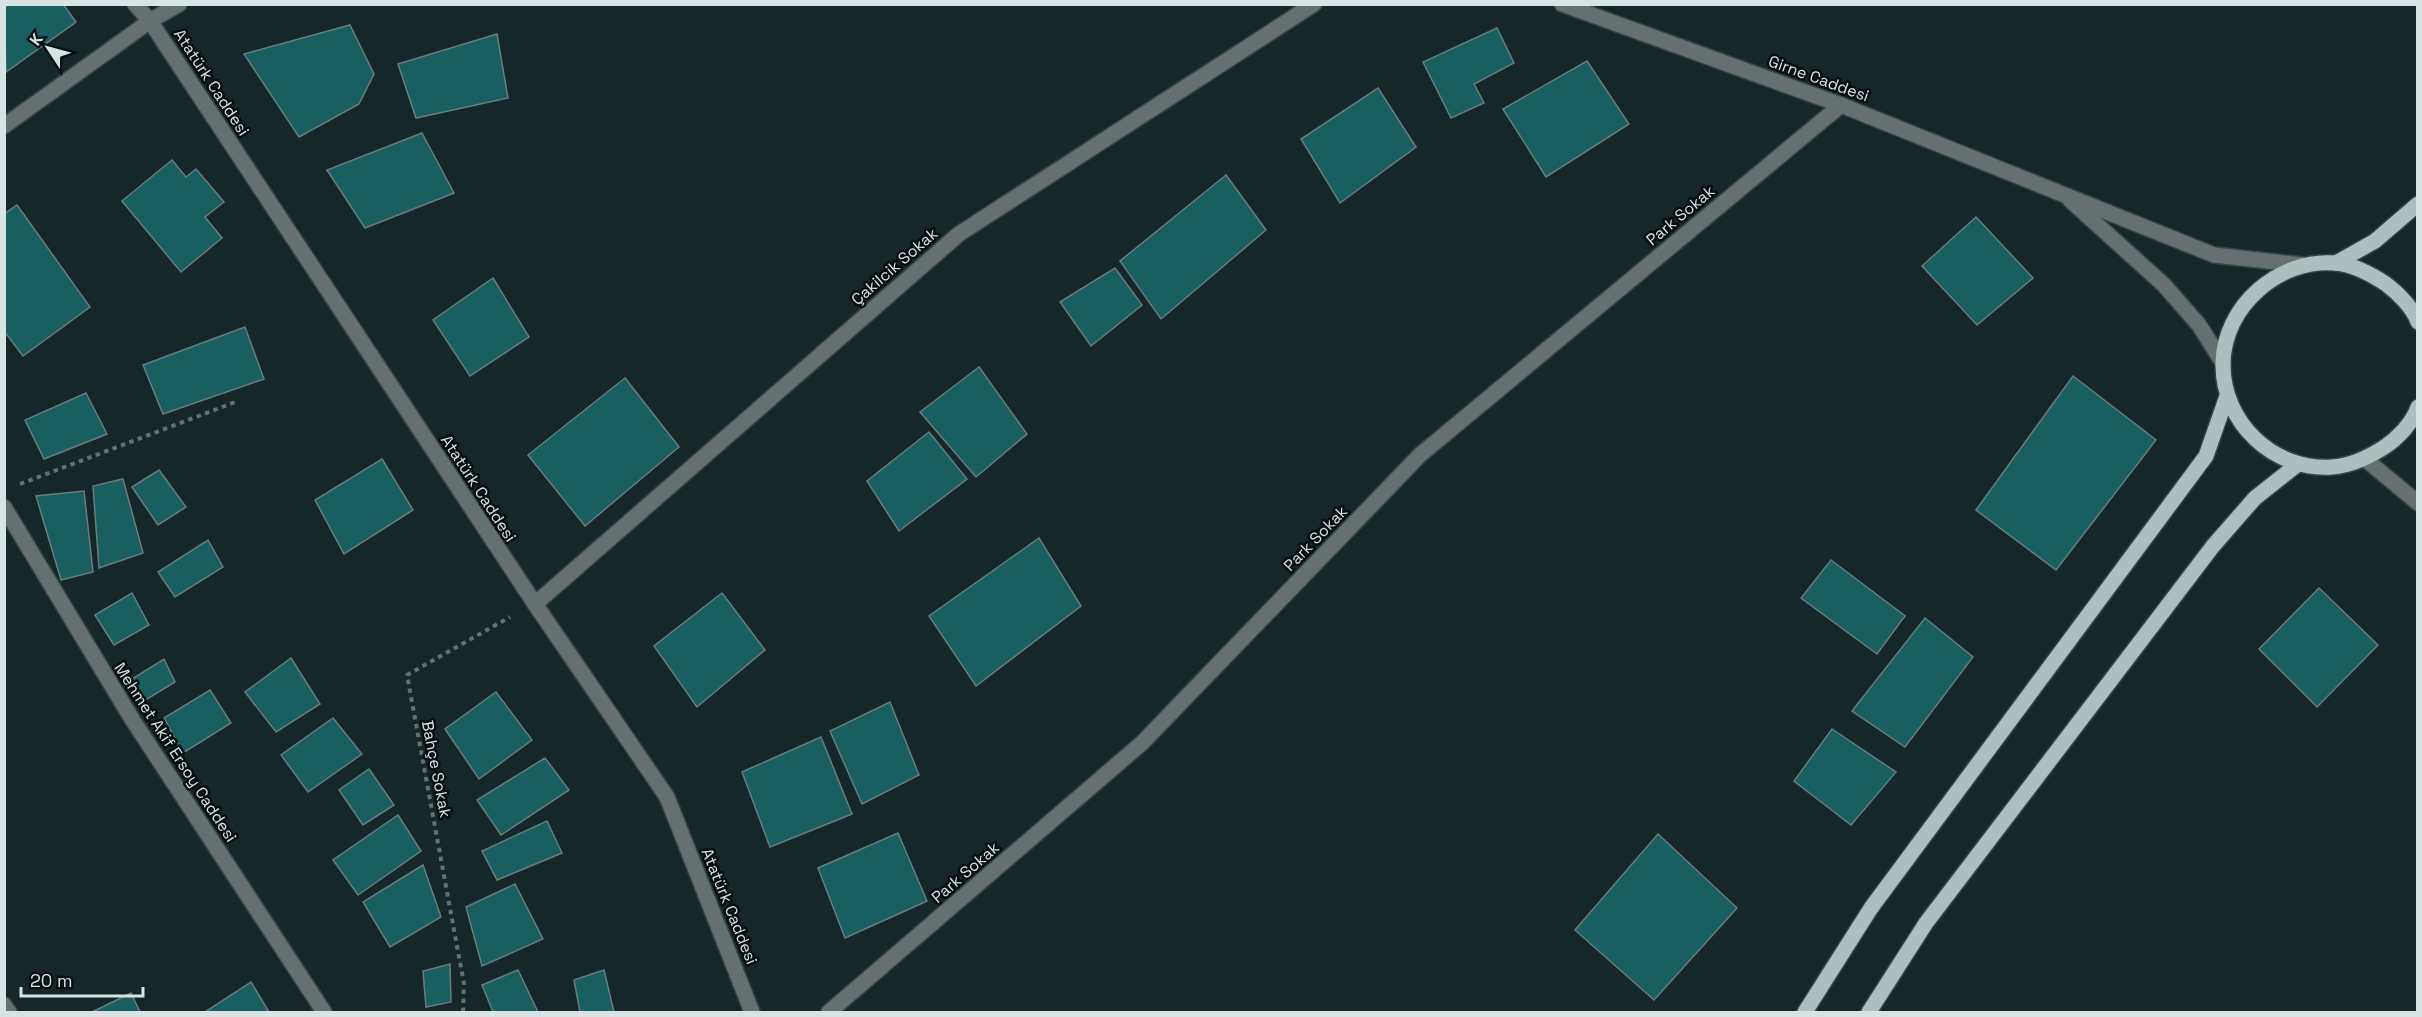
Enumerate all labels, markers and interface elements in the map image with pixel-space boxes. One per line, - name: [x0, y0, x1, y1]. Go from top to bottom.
- north arrow: [18, 18, 78, 78]
- street label: Atatürk Caddesi: [169, 25, 254, 140]
- text: K: [25, 29, 48, 50]
- street label: Girne Caddesi: [1766, 51, 1872, 106]
- street label: Park Sokak: [1642, 180, 1719, 250]
- street label: Çakilcik Sokak: [847, 223, 942, 310]
- street label: Atatürk Caddesi: [436, 431, 521, 546]
- street label: Park Sokak: [1279, 501, 1352, 576]
- street label: Mehmet Akif Ersoy Caddesi: [110, 659, 242, 846]
- street label: Bahçe Sokak: [417, 719, 456, 820]
- street label: Park Sokak: [927, 837, 1004, 908]
- street label: Atatürk Caddesi: [697, 845, 762, 967]
- scale bar: [21, 960, 142, 998]
- text: 20 m: [30, 969, 73, 992]

